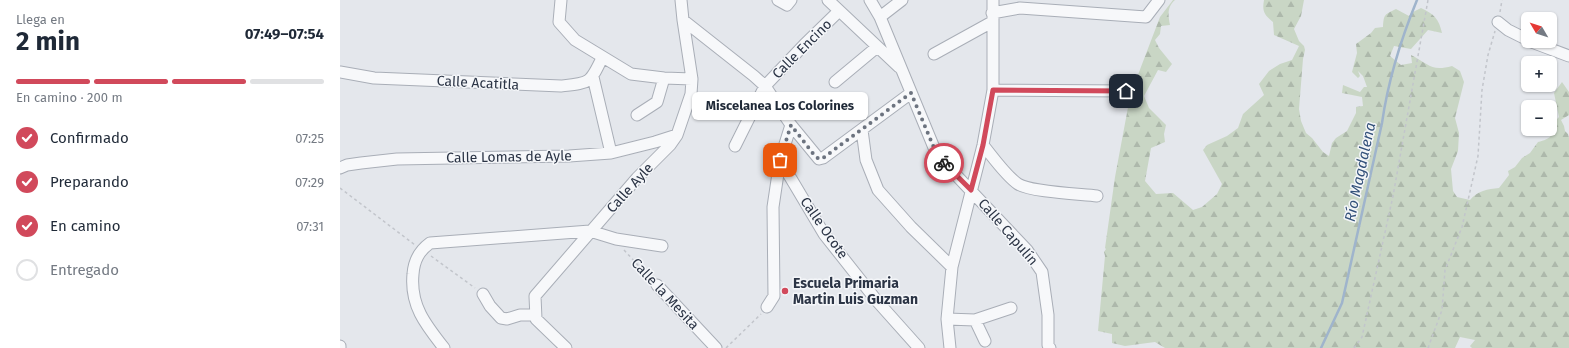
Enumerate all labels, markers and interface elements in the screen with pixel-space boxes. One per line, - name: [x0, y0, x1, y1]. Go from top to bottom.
- text: Llega en: [16, 12, 65, 27]
- north arrow: [1521, 12, 1557, 48]
- map controls: [1521, 12, 1557, 136]
- street label: Calle Encino: [769, 16, 835, 82]
- text: 07:49–07:54: [245, 25, 324, 43]
- text: 2 min: [16, 26, 80, 57]
- button: +: [1521, 56, 1557, 92]
- street label: Calle Acatitla: [436, 72, 520, 94]
- pin: [1109, 74, 1143, 108]
- icon: home: [1115, 80, 1137, 102]
- text: En camino · 200 m: [16, 90, 123, 105]
- callout: Miscelanea Los Colorines: [692, 92, 868, 120]
- text: Miscelanea Los Colorines: [706, 98, 854, 113]
- button: −: [1521, 100, 1557, 136]
- water label: Río Magdalena: [1341, 121, 1379, 223]
- icon: check: [16, 127, 38, 149]
- text: Confirmado: [50, 129, 129, 147]
- text: 07:25: [295, 131, 324, 146]
- pin: [763, 143, 797, 177]
- courier: [924, 143, 964, 183]
- street label: Calle Lomas de Ayle: [446, 147, 572, 167]
- icon: bag: [769, 149, 791, 171]
- icon: bike: [933, 152, 955, 174]
- street label: Calle Ayle: [603, 160, 657, 216]
- icon: check: [16, 171, 38, 193]
- text: Preparando: [50, 173, 129, 191]
- text: 07:29: [295, 175, 324, 190]
- street label: Calle Ocote: [797, 194, 851, 262]
- street label: Calle Capulín: [974, 195, 1042, 269]
- icon: check: [16, 215, 38, 237]
- text: En camino: [50, 217, 120, 235]
- text: 07:31: [296, 219, 324, 234]
- street label: Calle la Mesita: [628, 255, 702, 333]
- text: Entregado: [50, 261, 119, 279]
- place label: Escuela Primaria Martin Luis Guzman: [793, 275, 918, 308]
- marker: Escuela Primaria Martin Luis Guzman: [780, 286, 790, 296]

